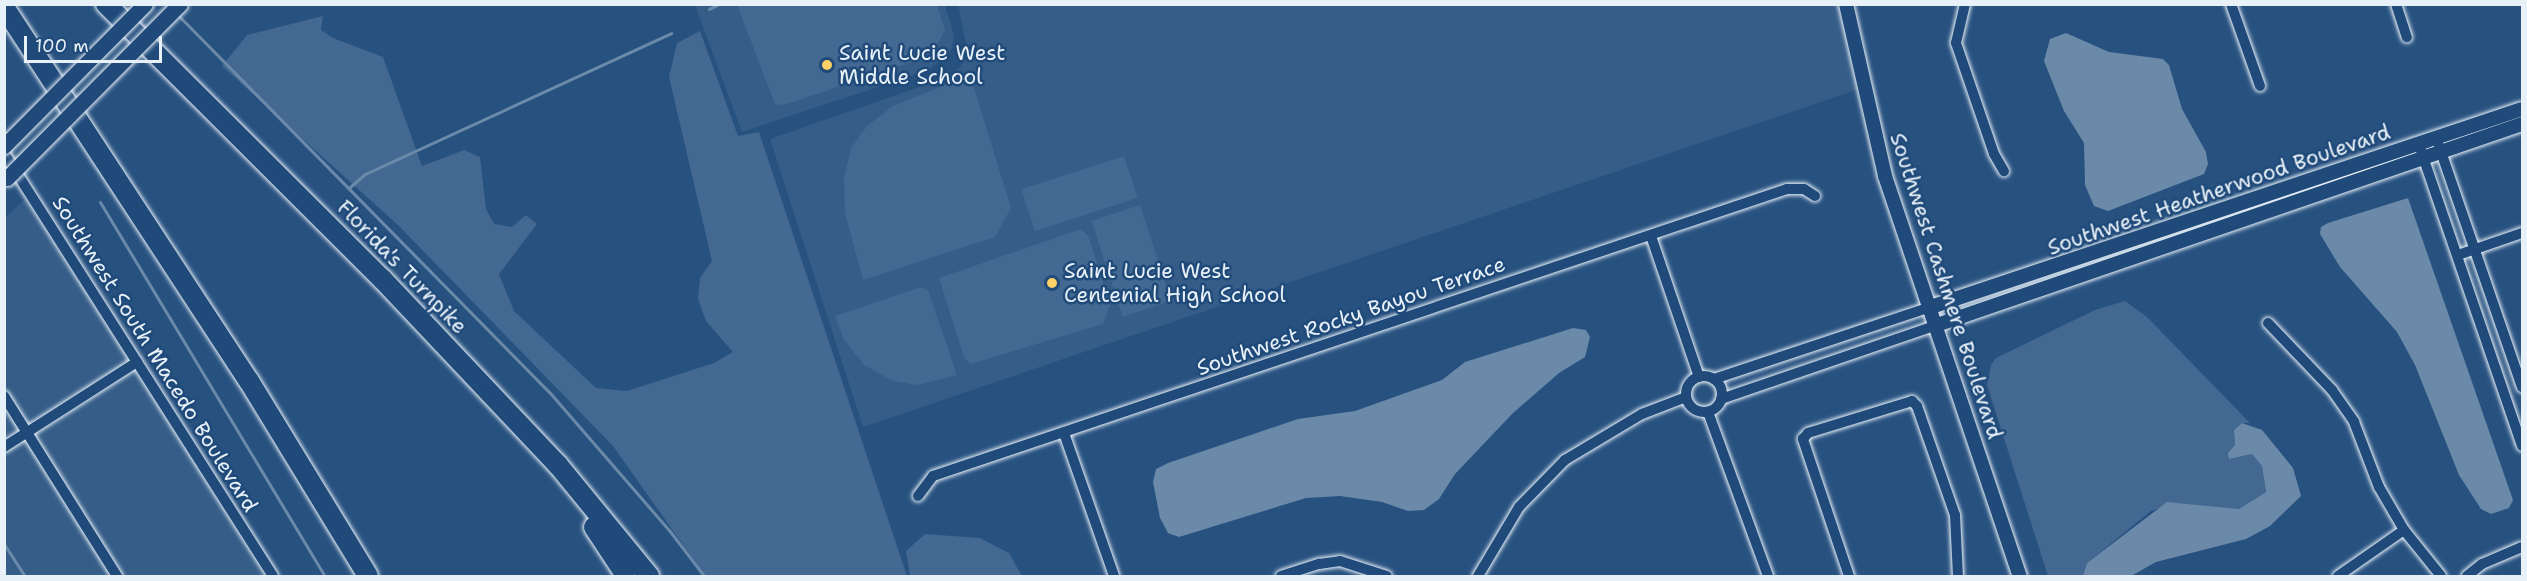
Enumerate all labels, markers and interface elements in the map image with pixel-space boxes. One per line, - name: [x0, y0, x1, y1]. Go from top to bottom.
- scale bar: [27, 24, 165, 62]
- text: 100 m: [35, 34, 89, 58]
- place label: Saint Lucie West Middle School: [839, 40, 1006, 90]
- marker: Saint Lucie West Middle School: [820, 58, 834, 72]
- street label: Southwest Heatherwood Boulevard: [2044, 119, 2394, 261]
- street label: Southwest Cashmere Boulevard: [1885, 130, 2007, 442]
- street label: Southwest South Macedo Boulevard: [47, 191, 263, 517]
- street label: Florida's Turnpike: [332, 195, 472, 339]
- street label: Southwest Rocky Bayou Terrace: [1193, 251, 1509, 381]
- place label: Saint Lucie West Centenial High School: [1064, 258, 1286, 308]
- marker: Saint Lucie West Centenial High School: [1045, 276, 1059, 290]

